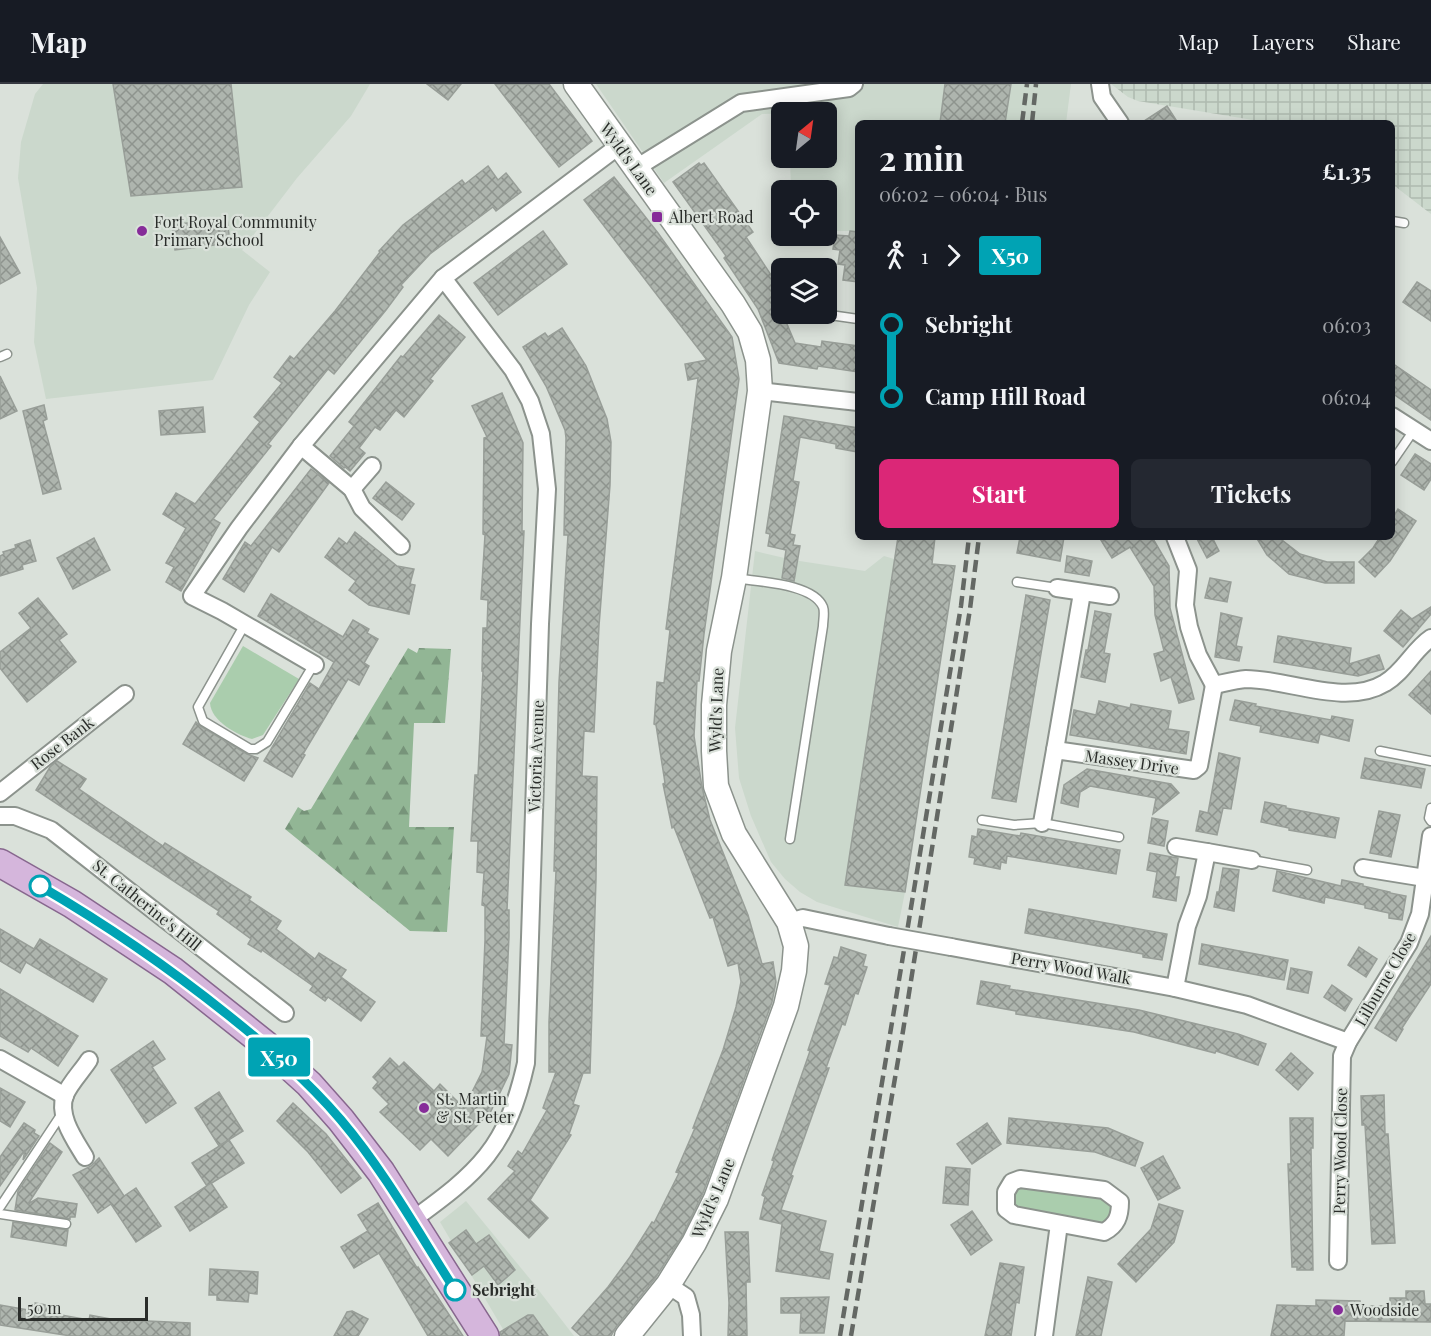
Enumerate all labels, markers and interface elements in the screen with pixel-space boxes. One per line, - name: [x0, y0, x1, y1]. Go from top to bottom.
- text: Map: [30, 23, 87, 60]
- text: Map: [1178, 27, 1219, 55]
- text: Layers: [1252, 27, 1314, 55]
- text: Share: [1347, 27, 1401, 55]
- north arrow: [771, 102, 837, 168]
- map controls: [771, 102, 837, 324]
- street label: Wyld's Lane: [595, 117, 663, 199]
- text: 2 min: [879, 135, 964, 179]
- text: £1.35: [1322, 156, 1371, 186]
- button: locate: [771, 180, 837, 246]
- text: 06:02 – 06:04 · Bus: [879, 180, 1047, 207]
- place label: Albert Road: [668, 206, 754, 227]
- marker: Albert Road: [650, 210, 664, 224]
- place label: Fort Royal Community Primary School: [154, 211, 317, 250]
- marker: Fort Royal Community Primary School: [135, 224, 149, 238]
- icon: walk: [879, 239, 912, 272]
- icon: forward: [937, 239, 970, 272]
- text: X50: [991, 241, 1029, 269]
- text: 1: [921, 242, 928, 269]
- button: layers: [771, 258, 837, 324]
- text: Sebright: [925, 309, 1012, 339]
- text: 06:03: [1322, 311, 1371, 338]
- text: Camp Hill Road: [925, 381, 1086, 411]
- text: 06:04: [1321, 383, 1371, 410]
- button: Start: [879, 459, 1119, 528]
- button: Tickets: [1131, 459, 1371, 528]
- street label: Wyld's Lane: [703, 667, 727, 754]
- street label: Victoria Avenue: [523, 699, 548, 813]
- street label: Rose Bank: [26, 711, 98, 774]
- street label: Massey Drive: [1084, 745, 1180, 779]
- street label: St. Catherine's Hill: [89, 854, 206, 955]
- unlabelled marker: [29, 875, 51, 897]
- street label: Lilburne Close: [1349, 928, 1420, 1030]
- street label: Perry Wood Walk: [1010, 947, 1133, 988]
- line badge: X50: [244, 1038, 314, 1076]
- text: X50: [260, 1043, 298, 1071]
- place label: St. Martin & St. Peter: [436, 1088, 514, 1127]
- street label: Perry Wood Close: [1328, 1088, 1351, 1214]
- marker: St. Martin & St. Peter: [417, 1101, 431, 1115]
- street label: Wyld's Lane: [686, 1155, 739, 1242]
- marker: Sebright: [444, 1279, 466, 1301]
- place label: Sebright: [472, 1279, 536, 1300]
- scale bar: [18, 1294, 148, 1322]
- text: 50 m: [27, 1297, 61, 1318]
- place label: Woodside: [1349, 1299, 1419, 1320]
- marker: Woodside: [1331, 1303, 1345, 1317]

